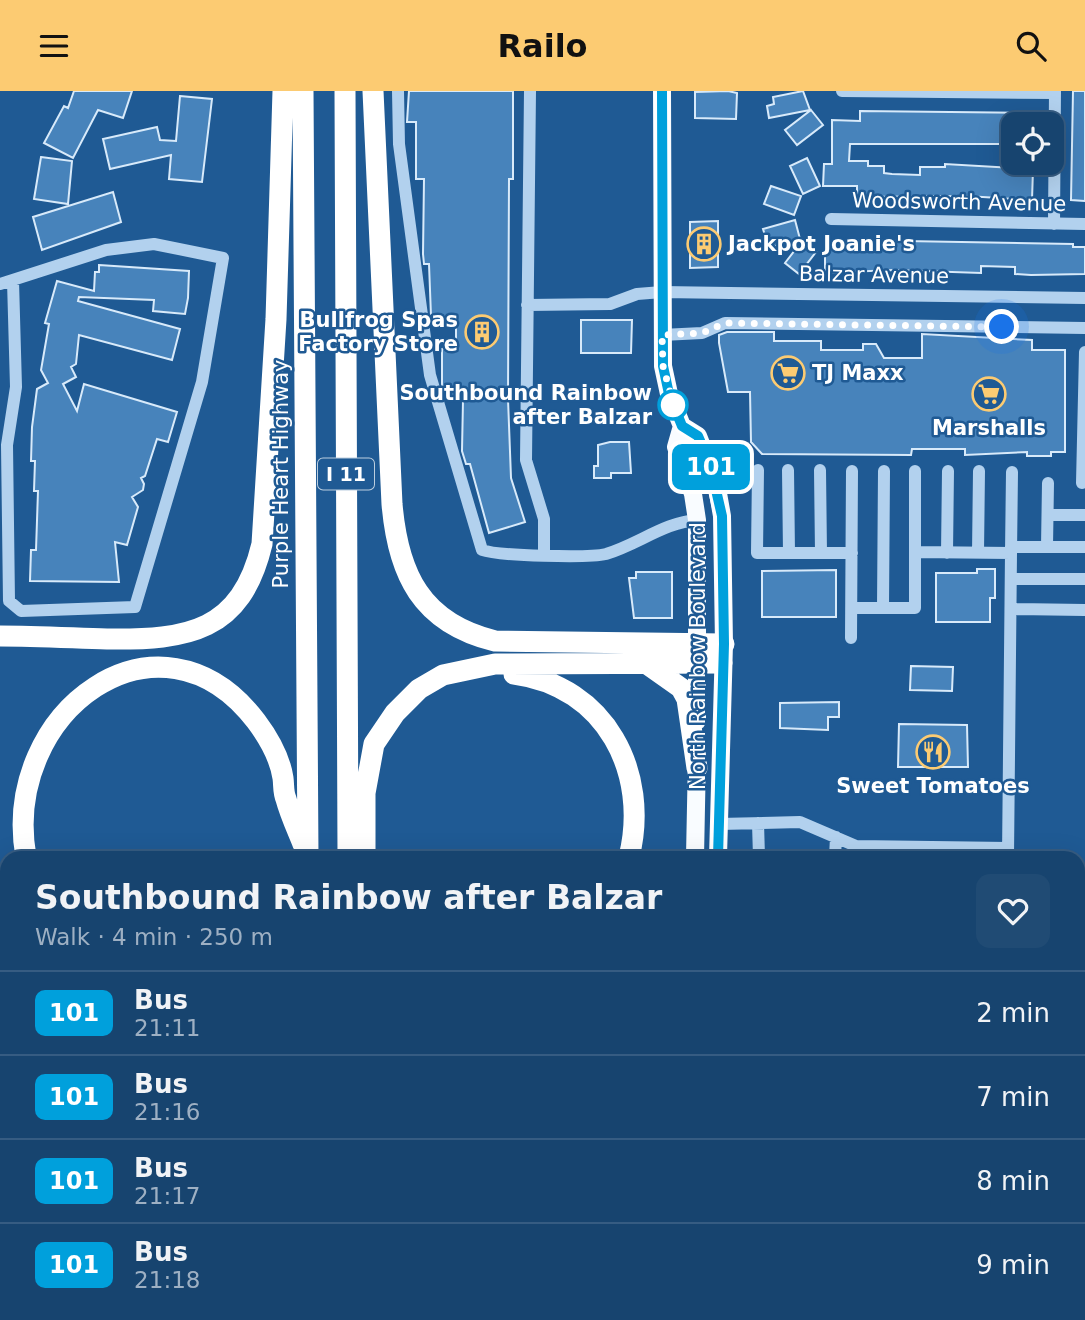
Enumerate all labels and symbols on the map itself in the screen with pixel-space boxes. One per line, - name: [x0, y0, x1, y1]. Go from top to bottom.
- street label: Woodsworth Avenue: [852, 188, 1066, 216]
- building icon: Jackpot Joanie's: [685, 225, 723, 263]
- place label: Jackpot Joanie's: [726, 232, 915, 256]
- street label: Balzar Avenue: [799, 262, 949, 288]
- place label: Bullfrog Spas Factory Store: [298, 308, 458, 356]
- your location: [984, 309, 1019, 344]
- building icon: Bullfrog Spas Factory Store: [463, 313, 501, 351]
- supermarket icon: TJ Maxx: [769, 354, 807, 392]
- street label: Purple Heart Highway: [269, 360, 293, 588]
- place label: TJ Maxx: [812, 361, 904, 385]
- supermarket icon: Marshalls: [970, 375, 1008, 413]
- place label: Southbound Rainbow after Balzar: [399, 381, 653, 429]
- marker: Southbound Rainbow after Balzar: [658, 390, 688, 420]
- place label: Marshalls: [932, 416, 1046, 440]
- line badge: 101: [671, 444, 751, 490]
- road number: I 11: [318, 459, 374, 489]
- street label: North Rainbow Boulevard: [686, 522, 710, 790]
- restaurant icon: Sweet Tomatoes: [914, 733, 952, 771]
- place label: Sweet Tomatoes: [836, 774, 1030, 798]

